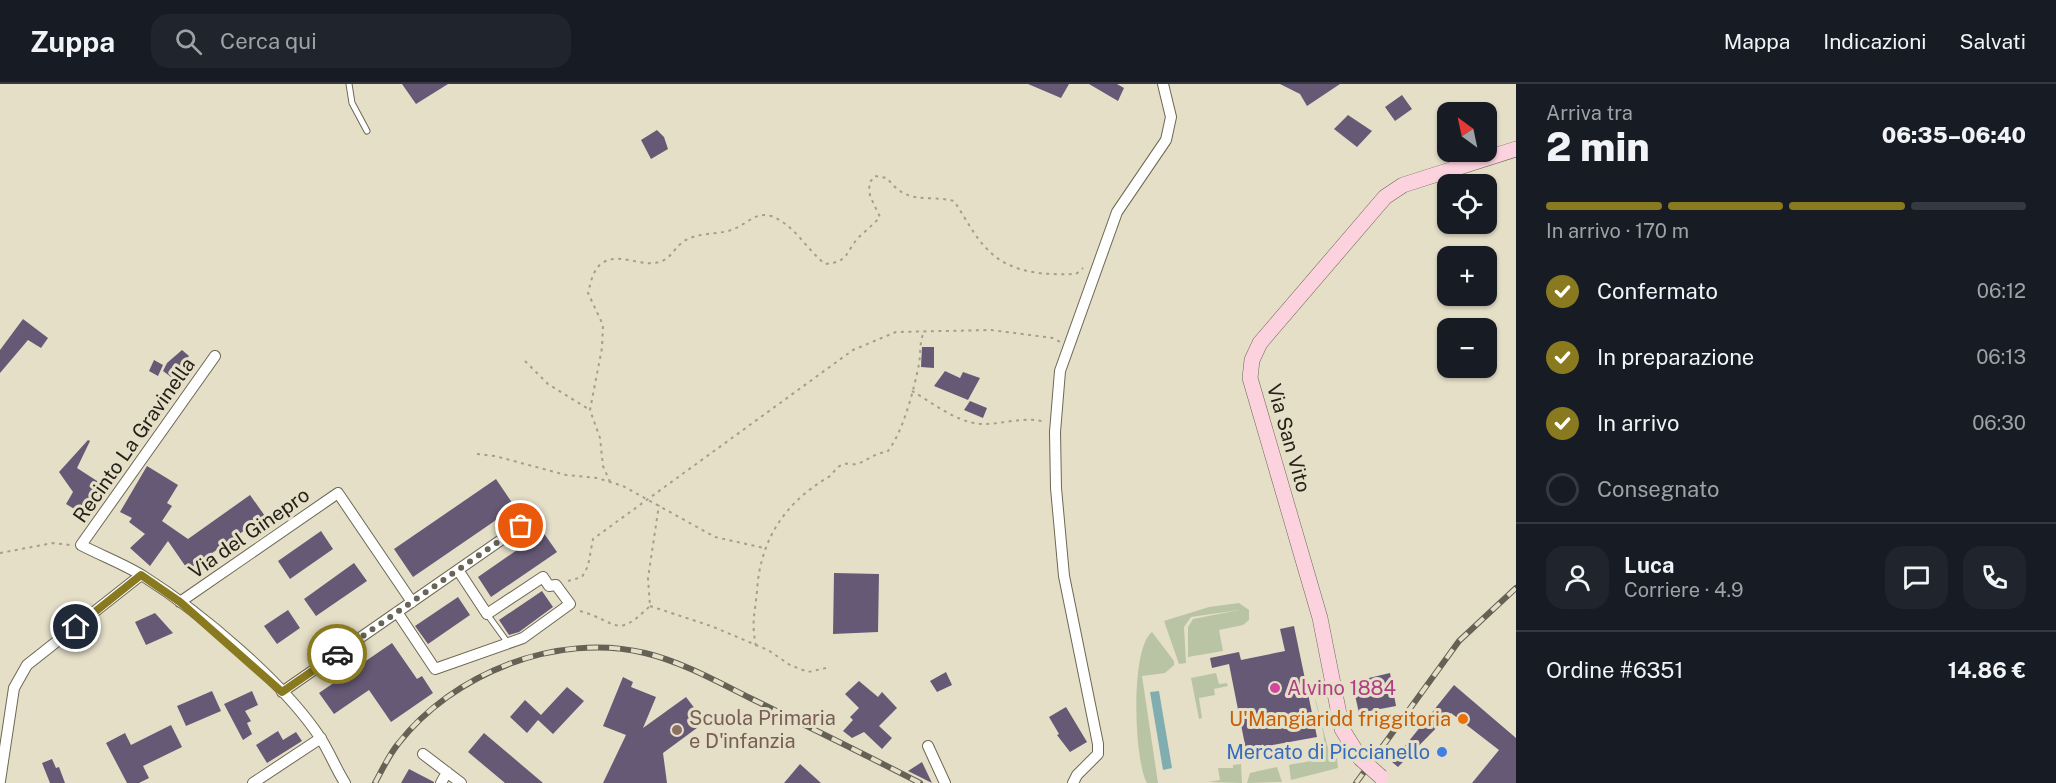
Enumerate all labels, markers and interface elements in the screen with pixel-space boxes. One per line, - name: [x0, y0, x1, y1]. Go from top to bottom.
- search box: [151, 14, 571, 68]
- text: Zuppa: [30, 25, 115, 58]
- icon: search: [172, 25, 205, 58]
- text: Cerca qui: [220, 28, 317, 54]
- text: Mappa: [1724, 29, 1790, 54]
- text: Indicazioni: [1823, 29, 1927, 54]
- text: Salvati: [1960, 29, 2026, 54]
- text: Arriva tra: [1546, 101, 1633, 125]
- north arrow: [1437, 102, 1497, 162]
- map controls: [1437, 102, 1497, 378]
- text: 06:35–06:40: [1882, 122, 2026, 148]
- text: 2 min: [1546, 124, 1650, 170]
- button: locate: [1437, 174, 1497, 234]
- text: In arrivo · 170 m: [1546, 219, 1689, 243]
- button: +: [1437, 246, 1497, 306]
- icon: check: [1546, 275, 1579, 308]
- text: Confermato: [1597, 278, 1718, 304]
- text: 06:12: [1977, 279, 2026, 303]
- button: −: [1437, 318, 1497, 378]
- icon: check: [1546, 341, 1579, 374]
- text: In preparazione: [1597, 344, 1754, 370]
- text: 06:13: [1976, 345, 2026, 369]
- street label: Recinto La Gravinella: [68, 353, 200, 527]
- street label: Via San Vito: [1262, 381, 1316, 495]
- icon: check: [1546, 407, 1579, 440]
- text: In arrivo: [1597, 410, 1679, 436]
- text: 06:30: [1972, 411, 2026, 435]
- text: Consegnato: [1597, 476, 1719, 502]
- street label: Via del Ginepro: [184, 483, 314, 583]
- pin: [495, 500, 546, 551]
- icon: bag: [504, 509, 537, 542]
- button: person: [1546, 546, 1609, 609]
- button: chat: [1885, 546, 1948, 609]
- button: phone: [1963, 546, 2026, 609]
- text: Luca: [1624, 552, 1674, 578]
- text: Corriere · 4.9: [1624, 578, 1744, 602]
- pin: [50, 601, 101, 652]
- icon: home: [59, 610, 92, 643]
- courier: [307, 624, 367, 684]
- icon: car: [321, 638, 354, 671]
- text: Ordine #6351: [1546, 657, 1683, 683]
- text: 14.86 €: [1948, 657, 2026, 683]
- place label: Alvino 1884: [1287, 676, 1396, 700]
- marker: Alvino 1884: [1268, 681, 1282, 695]
- place label: Scuola Primaria e D'infanzia: [689, 706, 836, 753]
- place label: U'Mangiaridd friggitoria: [1229, 707, 1451, 731]
- marker: U'Mangiaridd friggitoria: [1456, 712, 1470, 726]
- marker: Scuola Primaria e D'infanzia: [670, 723, 684, 737]
- place label: Mercato di Piccianello: [1226, 740, 1430, 764]
- marker: Mercato di Piccianello: [1435, 745, 1449, 759]

